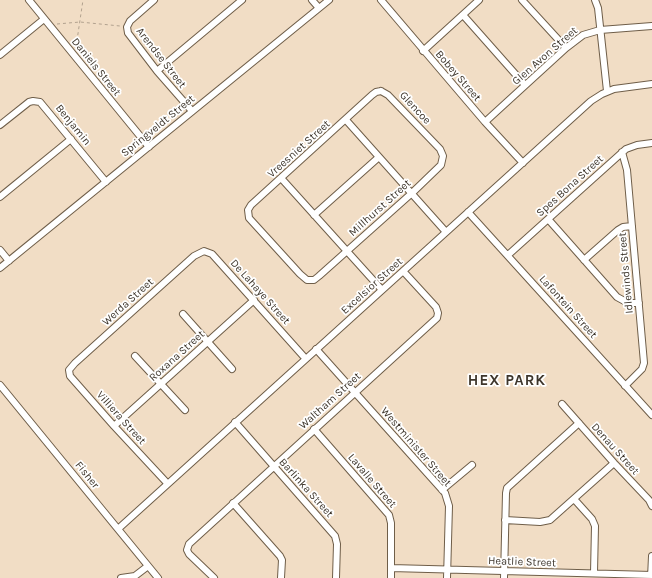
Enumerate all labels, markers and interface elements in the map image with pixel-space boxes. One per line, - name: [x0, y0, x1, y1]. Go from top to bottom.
- street label: Glen Avon Street: [510, 24, 580, 88]
- street label: Arendse Street: [133, 25, 189, 91]
- street label: Daniels Street: [69, 35, 123, 99]
- street label: Bobey Street: [432, 48, 484, 104]
- street label: Glencoe: [397, 89, 433, 127]
- street label: Springveldt Street: [119, 92, 197, 160]
- street label: Benjamin: [53, 102, 93, 148]
- street label: Vreesniet Street: [265, 117, 333, 181]
- street label: Spes Bona Street: [534, 152, 606, 220]
- street label: Millhurst Street: [346, 177, 414, 239]
- street label: Idlewinds Street: [616, 232, 636, 314]
- street label: Excelsior Street: [339, 255, 405, 317]
- street label: De Lahaye Street: [227, 257, 293, 327]
- street label: Lafontein Street: [536, 273, 600, 341]
- street label: Werda Street: [100, 276, 156, 328]
- street label: Roxana Street: [147, 328, 207, 384]
- street label: Waltham Street: [296, 370, 364, 432]
- district label: HEX PARK: [468, 372, 546, 390]
- street label: Villiera Street: [94, 389, 148, 447]
- street label: Westminister Street: [378, 405, 454, 489]
- street label: Denau Street: [588, 420, 642, 478]
- street label: Lavalle Street: [345, 451, 399, 511]
- street label: Barlinka Street: [276, 456, 336, 520]
- street label: Fisher: [72, 459, 102, 491]
- street label: Heatlie Street: [488, 554, 556, 570]

